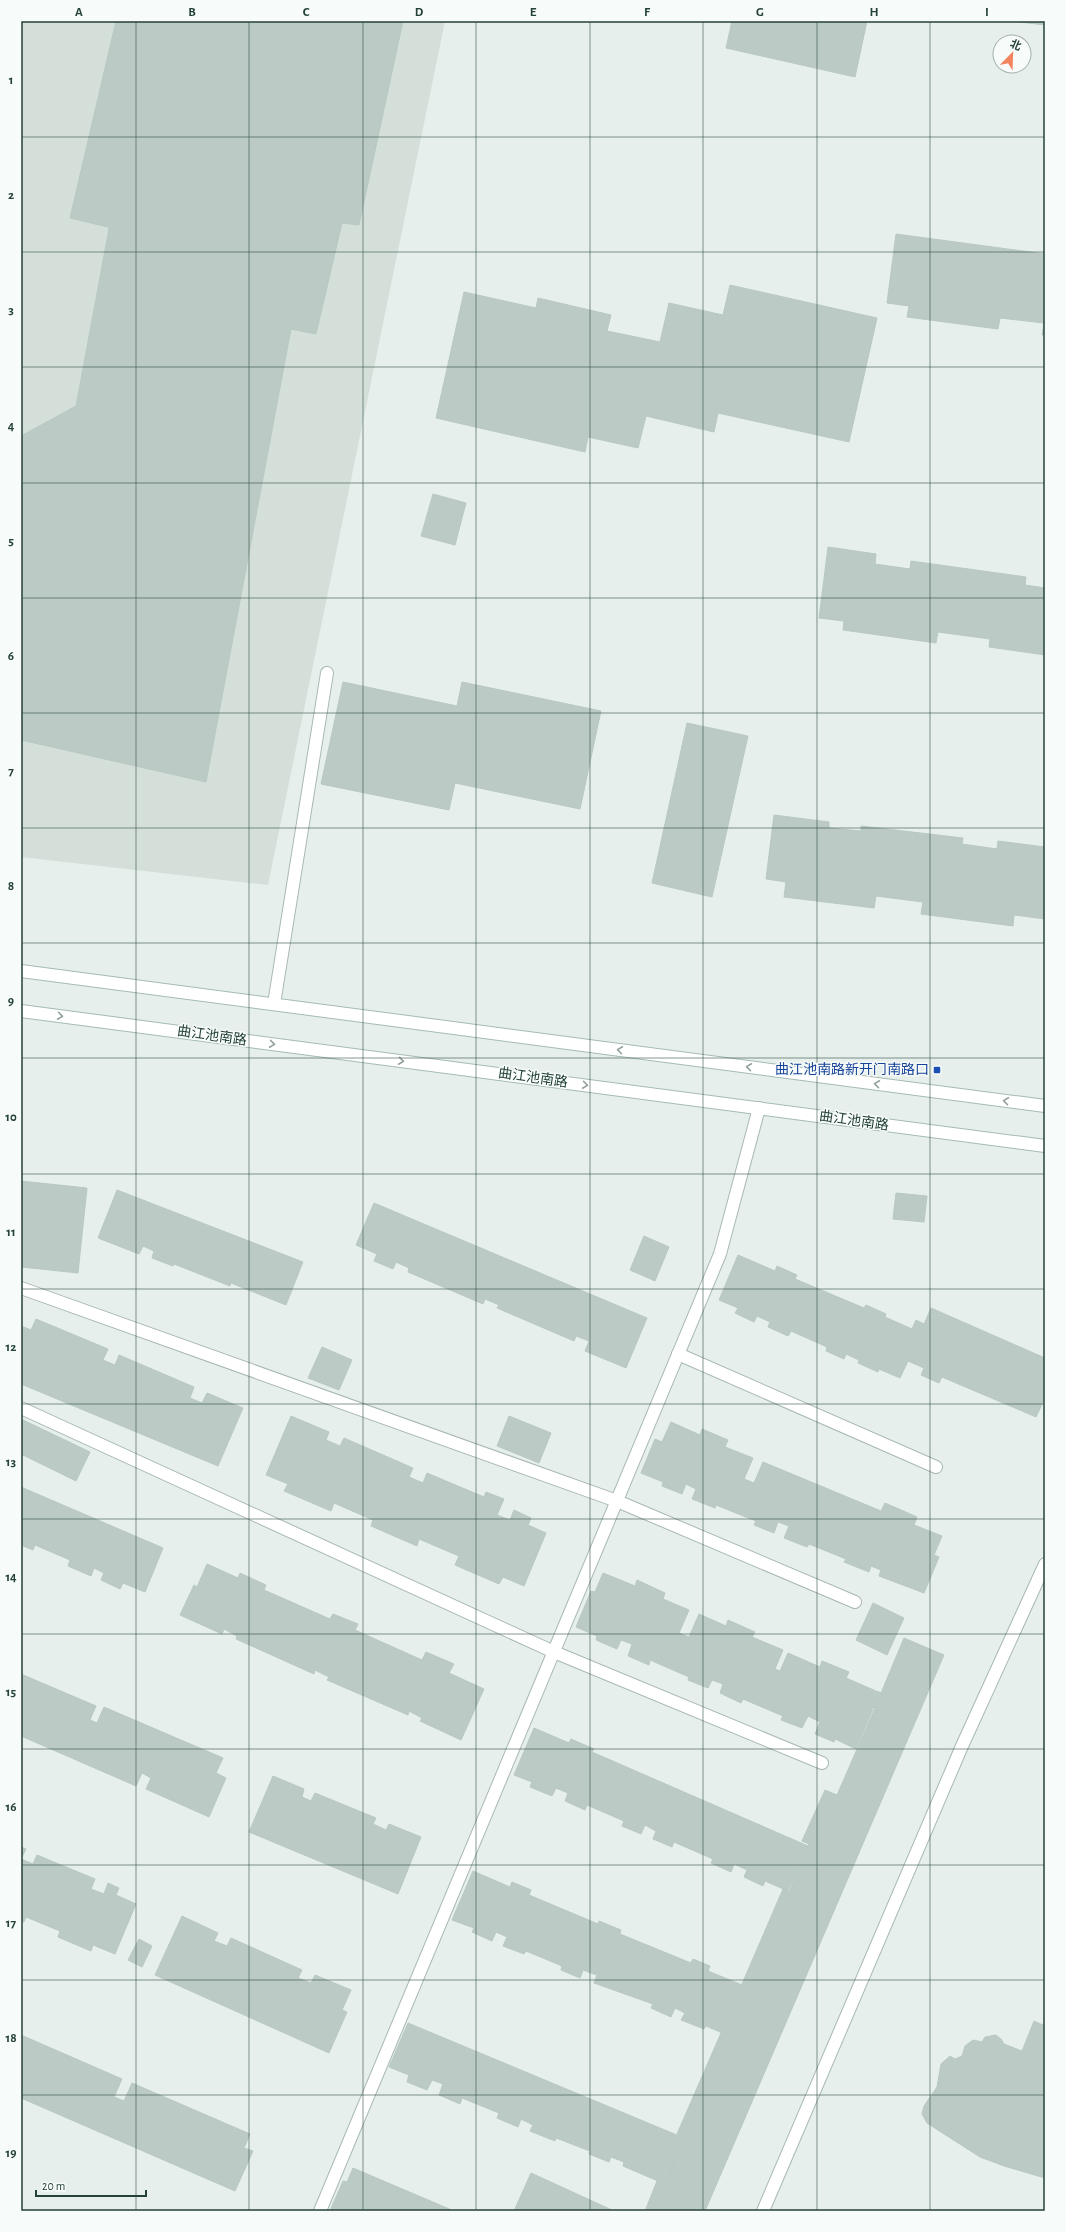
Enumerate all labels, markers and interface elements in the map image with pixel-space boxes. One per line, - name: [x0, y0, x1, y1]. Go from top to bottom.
- text: A: [75, 6, 83, 19]
- text: B: [188, 6, 196, 19]
- text: C: [303, 6, 310, 19]
- text: D: [415, 6, 424, 19]
- text: E: [530, 6, 537, 19]
- text: F: [644, 6, 651, 19]
- text: G: [756, 6, 764, 19]
- text: H: [869, 6, 879, 19]
- text: I: [985, 6, 989, 19]
- north arrow: [992, 34, 1032, 74]
- text: 北: [1009, 38, 1023, 52]
- text: 1: [9, 74, 13, 87]
- text: 2: [8, 189, 14, 202]
- text: 3: [8, 304, 14, 317]
- text: 4: [8, 420, 15, 433]
- text: 5: [8, 535, 14, 548]
- text: 6: [8, 650, 14, 663]
- text: 7: [8, 765, 14, 778]
- text: 8: [8, 880, 14, 893]
- text: 9: [8, 995, 14, 1008]
- one-way arrow: [57, 1011, 63, 1020]
- street label: 曲江池南路: [176, 1023, 248, 1048]
- one-way arrow: [269, 1039, 275, 1048]
- one-way arrow: [617, 1046, 623, 1055]
- one-way arrow: [398, 1056, 404, 1065]
- place label: 曲江池南路新开门南路口: [775, 1062, 929, 1077]
- one-way arrow: [746, 1063, 752, 1072]
- street label: 曲江池南路: [497, 1065, 569, 1090]
- marker: 曲江池南路新开门南路口: [932, 1065, 942, 1075]
- one-way arrow: [582, 1080, 588, 1089]
- one-way arrow: [874, 1080, 881, 1089]
- one-way arrow: [1003, 1097, 1009, 1106]
- street label: 曲江池南路: [818, 1108, 890, 1133]
- text: 10: [5, 1111, 17, 1124]
- text: 11: [6, 1226, 16, 1239]
- text: 12: [6, 1341, 16, 1354]
- text: 13: [6, 1456, 17, 1469]
- text: 14: [5, 1571, 17, 1584]
- text: 15: [6, 1686, 17, 1699]
- text: 16: [6, 1801, 16, 1814]
- text: 17: [6, 1917, 17, 1930]
- text: 18: [5, 2032, 17, 2045]
- text: 19: [6, 2147, 16, 2160]
- scale bar: [36, 2172, 146, 2198]
- text: 20 m: [42, 2180, 65, 2192]

